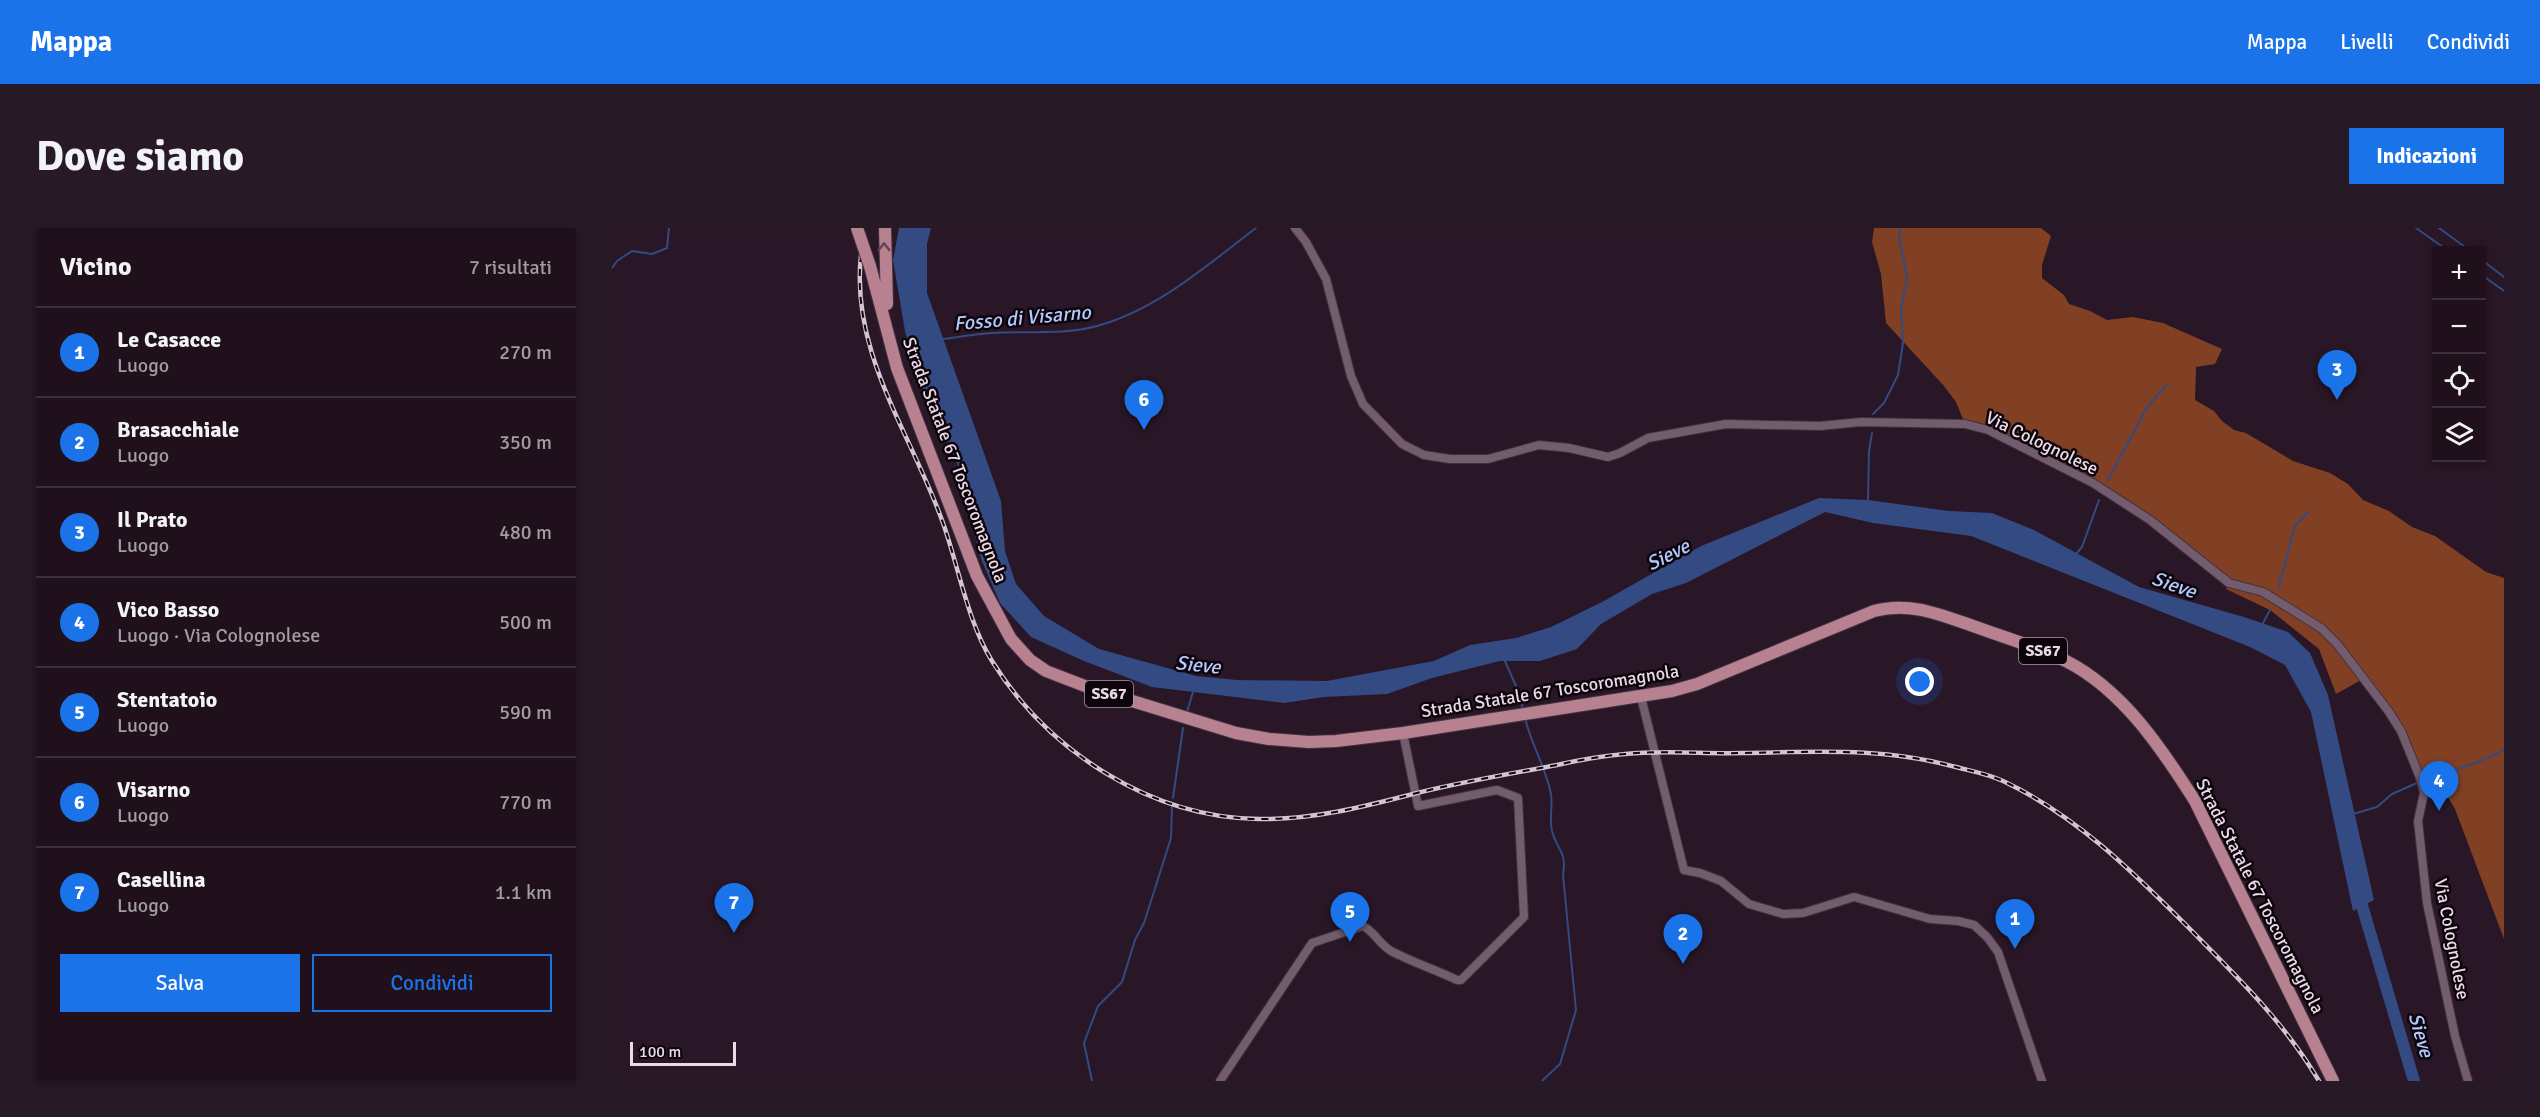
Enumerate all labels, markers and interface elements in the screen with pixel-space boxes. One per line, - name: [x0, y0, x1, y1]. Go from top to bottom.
- text: Mappa: [30, 25, 112, 59]
- text: Mappa: [2247, 29, 2307, 55]
- text: Livelli: [2340, 29, 2394, 55]
- text: Condividi: [2427, 29, 2510, 55]
- button: Indicazioni: [2349, 128, 2504, 184]
- text: Dove siamo: [36, 131, 244, 182]
- one-way arrow: [878, 243, 890, 252]
- map controls: [2432, 246, 2486, 462]
- button: +: [2432, 246, 2486, 300]
- text: Vicino: [60, 251, 132, 283]
- text: 7 risultati: [469, 255, 552, 280]
- water label: Fosso di Visarno: [952, 299, 1093, 336]
- button: −: [2432, 300, 2486, 354]
- text: Le Casacce: [117, 326, 221, 353]
- street label: Strada Statale 67 Toscoromagnola: [898, 334, 1012, 586]
- text: 1: [74, 340, 85, 365]
- text: 270 m: [499, 340, 552, 365]
- pin: 3: [2318, 350, 2356, 400]
- text: Luogo: [117, 353, 169, 378]
- button: locate: [2432, 354, 2486, 408]
- pin: 6: [1124, 380, 1164, 430]
- street label: Via Colognolese: [1982, 406, 2102, 480]
- button: layers: [2432, 408, 2486, 462]
- text: Brasacchiale: [117, 416, 239, 443]
- text: 2: [74, 430, 85, 455]
- text: 350 m: [499, 430, 552, 455]
- text: Luogo: [117, 443, 169, 468]
- text: Il Prato: [117, 506, 188, 533]
- text: 3: [74, 520, 85, 545]
- text: 480 m: [499, 520, 552, 545]
- text: Luogo: [117, 533, 169, 558]
- water label: Sieve: [1642, 533, 1695, 576]
- water label: Sieve: [2149, 566, 2200, 604]
- text: Vico Basso: [117, 596, 219, 623]
- text: 4: [74, 610, 85, 635]
- text: 500 m: [499, 610, 552, 635]
- text: Luogo · Via Colognolese: [117, 623, 320, 648]
- road number: SS67: [2019, 638, 2067, 664]
- water label: Sieve: [1174, 650, 1223, 680]
- street label: Strada Statale 67 Toscoromagnola: [1419, 660, 1681, 722]
- your location: [1905, 667, 1934, 696]
- road number: SS67: [1085, 681, 1133, 707]
- text: Stentatoio: [117, 686, 217, 713]
- text: 5: [74, 700, 85, 725]
- text: 590 m: [499, 700, 552, 725]
- text: Luogo: [117, 713, 169, 738]
- pin: 4: [2420, 762, 2458, 811]
- street label: Strada Statale 67 Toscoromagnola: [2191, 775, 2329, 1017]
- text: Visarno: [117, 776, 190, 803]
- text: 6: [74, 790, 85, 815]
- text: 770 m: [499, 790, 552, 815]
- text: Luogo: [117, 803, 169, 828]
- text: Casellina: [117, 866, 205, 893]
- street label: Via Colognolese: [2430, 877, 2474, 1001]
- text: 7: [74, 880, 85, 905]
- text: 1.1 km: [495, 880, 552, 905]
- pin: 7: [714, 884, 754, 933]
- pin: 5: [1330, 892, 1370, 942]
- text: Luogo: [117, 893, 169, 918]
- pin: 1: [1996, 900, 2034, 949]
- pin: 2: [1664, 914, 1702, 964]
- button: Salva: [60, 954, 300, 1012]
- button: Condividi: [312, 954, 552, 1012]
- water label: Sieve: [2403, 1010, 2440, 1061]
- scale bar: [630, 1039, 736, 1066]
- text: 100 m: [639, 1042, 681, 1062]

